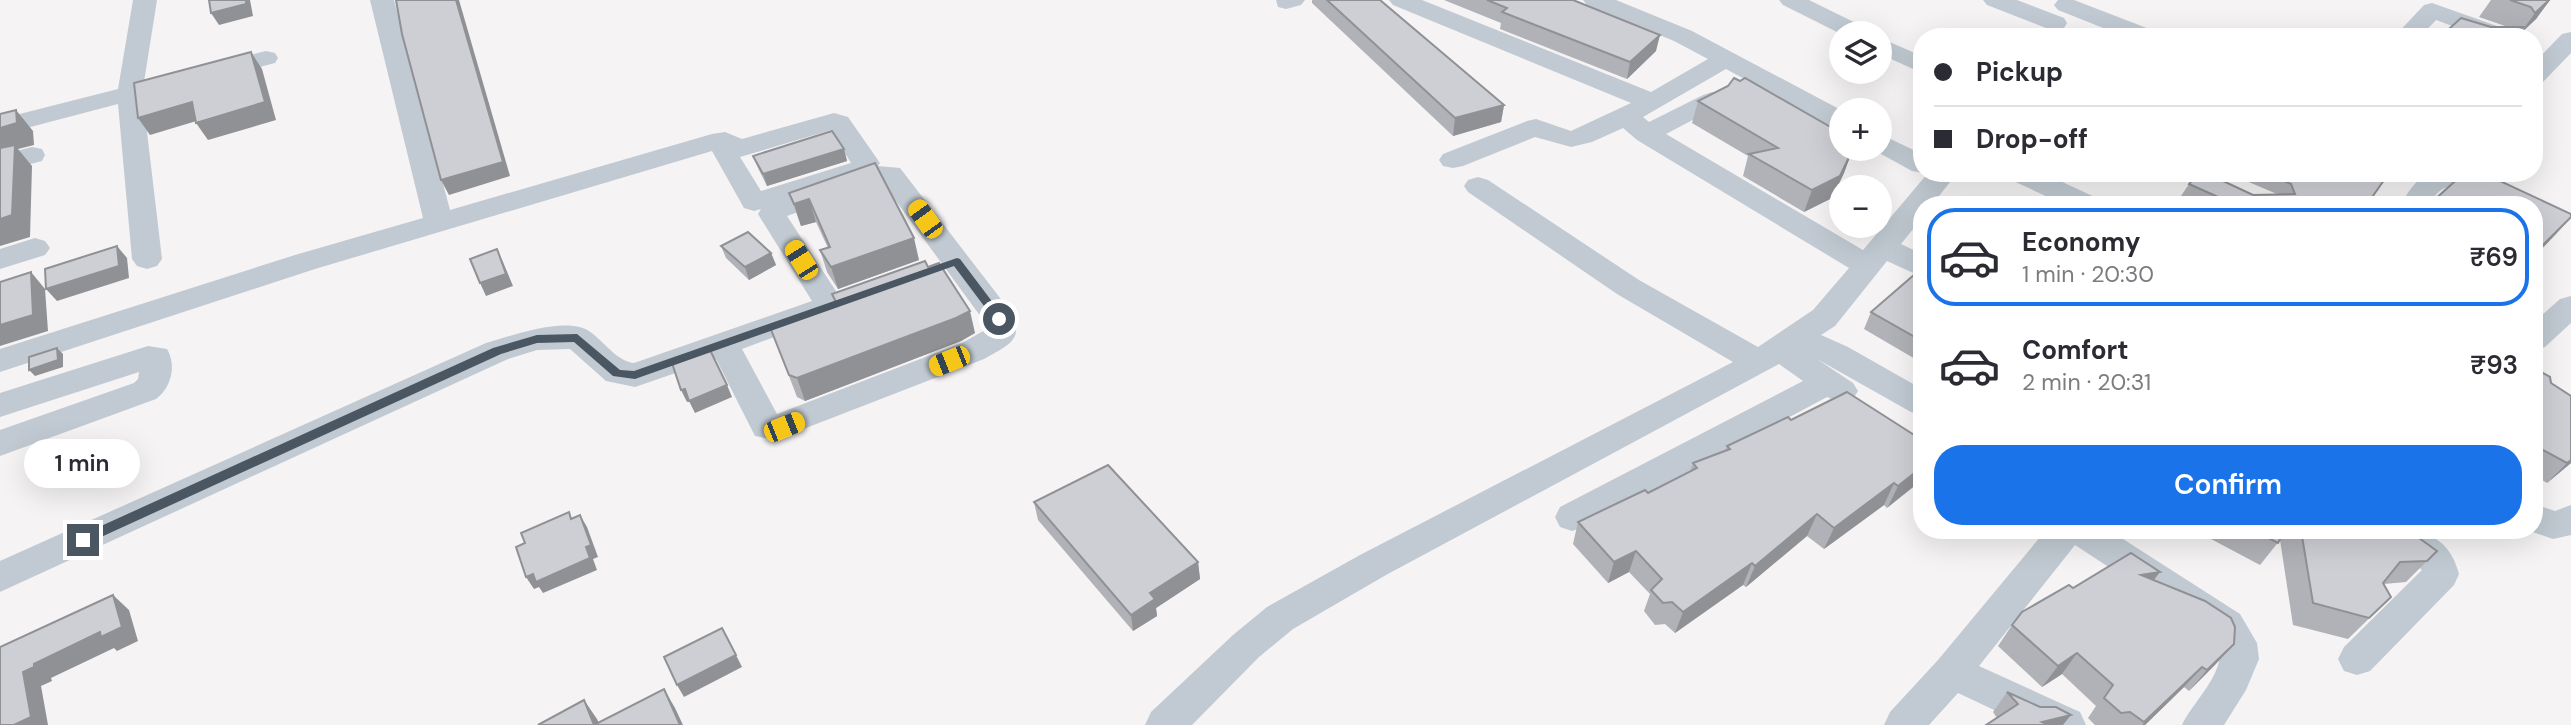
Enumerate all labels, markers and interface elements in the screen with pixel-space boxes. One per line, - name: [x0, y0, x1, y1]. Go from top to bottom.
- map controls: [1829, 21, 1892, 238]
- button: layers: [1829, 21, 1892, 84]
- text: Pickup: [1976, 55, 2063, 89]
- button: +: [1829, 98, 1892, 161]
- text: Drop-off: [1976, 122, 2088, 156]
- button: −: [1829, 175, 1892, 238]
- car: [905, 196, 946, 242]
- text: Economy: [2022, 225, 2140, 259]
- icon: car: [1938, 226, 2001, 289]
- car: [781, 237, 822, 283]
- text: ₹69: [2469, 240, 2518, 274]
- text: 1 min · 20:30: [2022, 259, 2154, 289]
- route start: [983, 303, 1015, 335]
- text: Comfort: [2022, 333, 2128, 367]
- icon: car: [1938, 334, 2001, 397]
- car: [926, 343, 973, 379]
- text: ₹93: [2470, 348, 2518, 382]
- text: 2 min · 20:31: [2022, 367, 2151, 397]
- car: [761, 409, 808, 445]
- callout: 1 min: [25, 438, 141, 488]
- button: Confirm: [1934, 445, 2522, 525]
- text: 1 min: [55, 448, 109, 478]
- route end: [67, 524, 99, 556]

